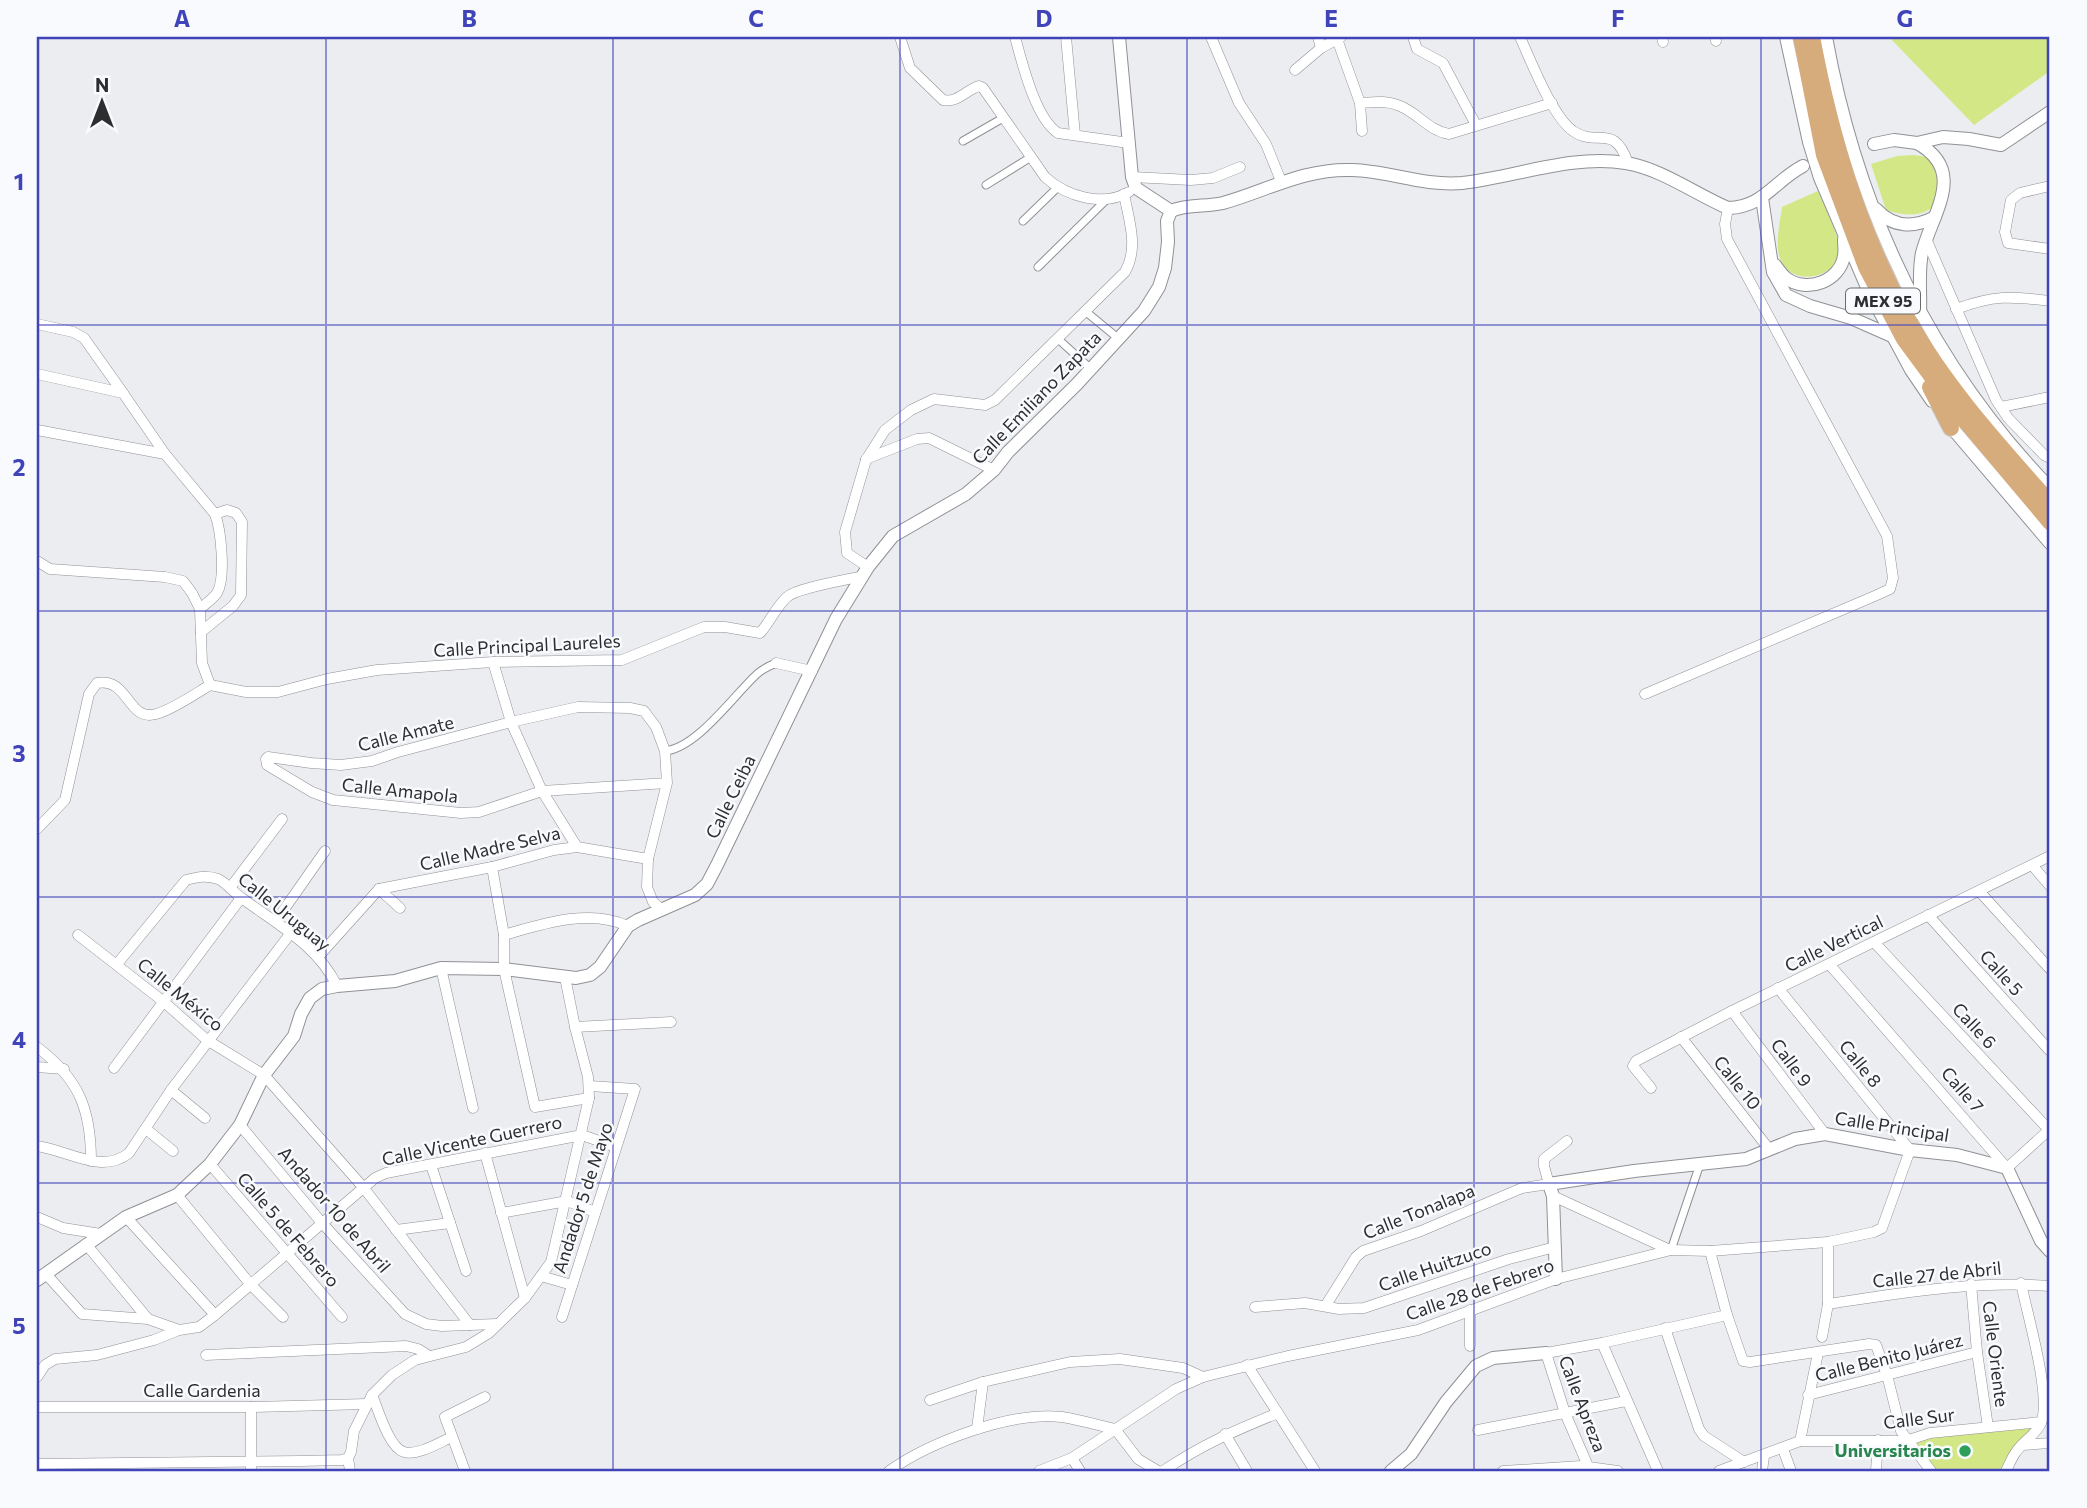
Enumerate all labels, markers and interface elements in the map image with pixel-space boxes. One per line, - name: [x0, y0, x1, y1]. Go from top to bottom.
- text: A: [174, 4, 191, 32]
- text: B: [461, 4, 477, 32]
- text: C: [748, 4, 764, 32]
- text: D: [1036, 4, 1053, 32]
- text: E: [1324, 4, 1338, 32]
- text: F: [1611, 4, 1625, 32]
- text: G: [1897, 4, 1913, 32]
- north arrow: [66, 66, 136, 136]
- text: N: [95, 73, 109, 96]
- text: 1: [14, 167, 24, 195]
- road number: MEX 95: [1846, 288, 1920, 314]
- street label: Calle Emiliano Zapata: [967, 326, 1105, 468]
- text: 2: [12, 453, 26, 481]
- street label: Calle Principal Laureles: [433, 629, 621, 661]
- street label: Calle Amate: [355, 710, 456, 756]
- text: 3: [12, 739, 26, 767]
- street label: Calle Ceiba: [700, 751, 760, 842]
- street label: Calle Amapola: [341, 773, 459, 807]
- street label: Calle Madre Selva: [417, 821, 562, 875]
- street label: Calle Uruguay: [234, 867, 335, 955]
- street label: Calle Vertical: [1781, 910, 1886, 976]
- street label: Calle 5: [1975, 945, 2028, 1000]
- street label: Calle México: [133, 953, 228, 1036]
- street label: Calle 6: [1948, 998, 2001, 1053]
- text: 4: [12, 1025, 26, 1053]
- street label: Calle 9: [1767, 1034, 1817, 1091]
- street label: Calle 8: [1835, 1035, 1887, 1092]
- street label: Calle 10: [1709, 1051, 1766, 1114]
- street label: Calle 7: [1937, 1062, 1989, 1117]
- street label: Calle Principal: [1833, 1106, 1951, 1146]
- street label: Calle Vicente Guerrero: [380, 1110, 564, 1170]
- street label: Andador 5 de Mayo: [547, 1119, 617, 1276]
- street label: Andador 10 de Abril: [274, 1142, 396, 1277]
- street label: Calle 5 de Febrero: [233, 1167, 345, 1291]
- street label: Calle Tonalapa: [1360, 1179, 1478, 1243]
- street label: Calle Huitzuco: [1375, 1236, 1494, 1296]
- street label: Calle 28 de Febrero: [1403, 1253, 1557, 1325]
- street label: Calle 27 de Abril: [1871, 1256, 2002, 1292]
- street label: Calle Oriente: [1979, 1299, 2013, 1408]
- text: 5: [12, 1311, 26, 1339]
- street label: Calle Benito Juárez: [1813, 1328, 1965, 1386]
- street label: Calle Apreza: [1554, 1352, 1611, 1455]
- street label: Calle Gardenia: [143, 1379, 261, 1401]
- street label: Calle Sur: [1882, 1403, 1956, 1433]
- place label: Universitarios: [1835, 1439, 1951, 1461]
- marker: Universitarios: [1957, 1443, 1973, 1459]

